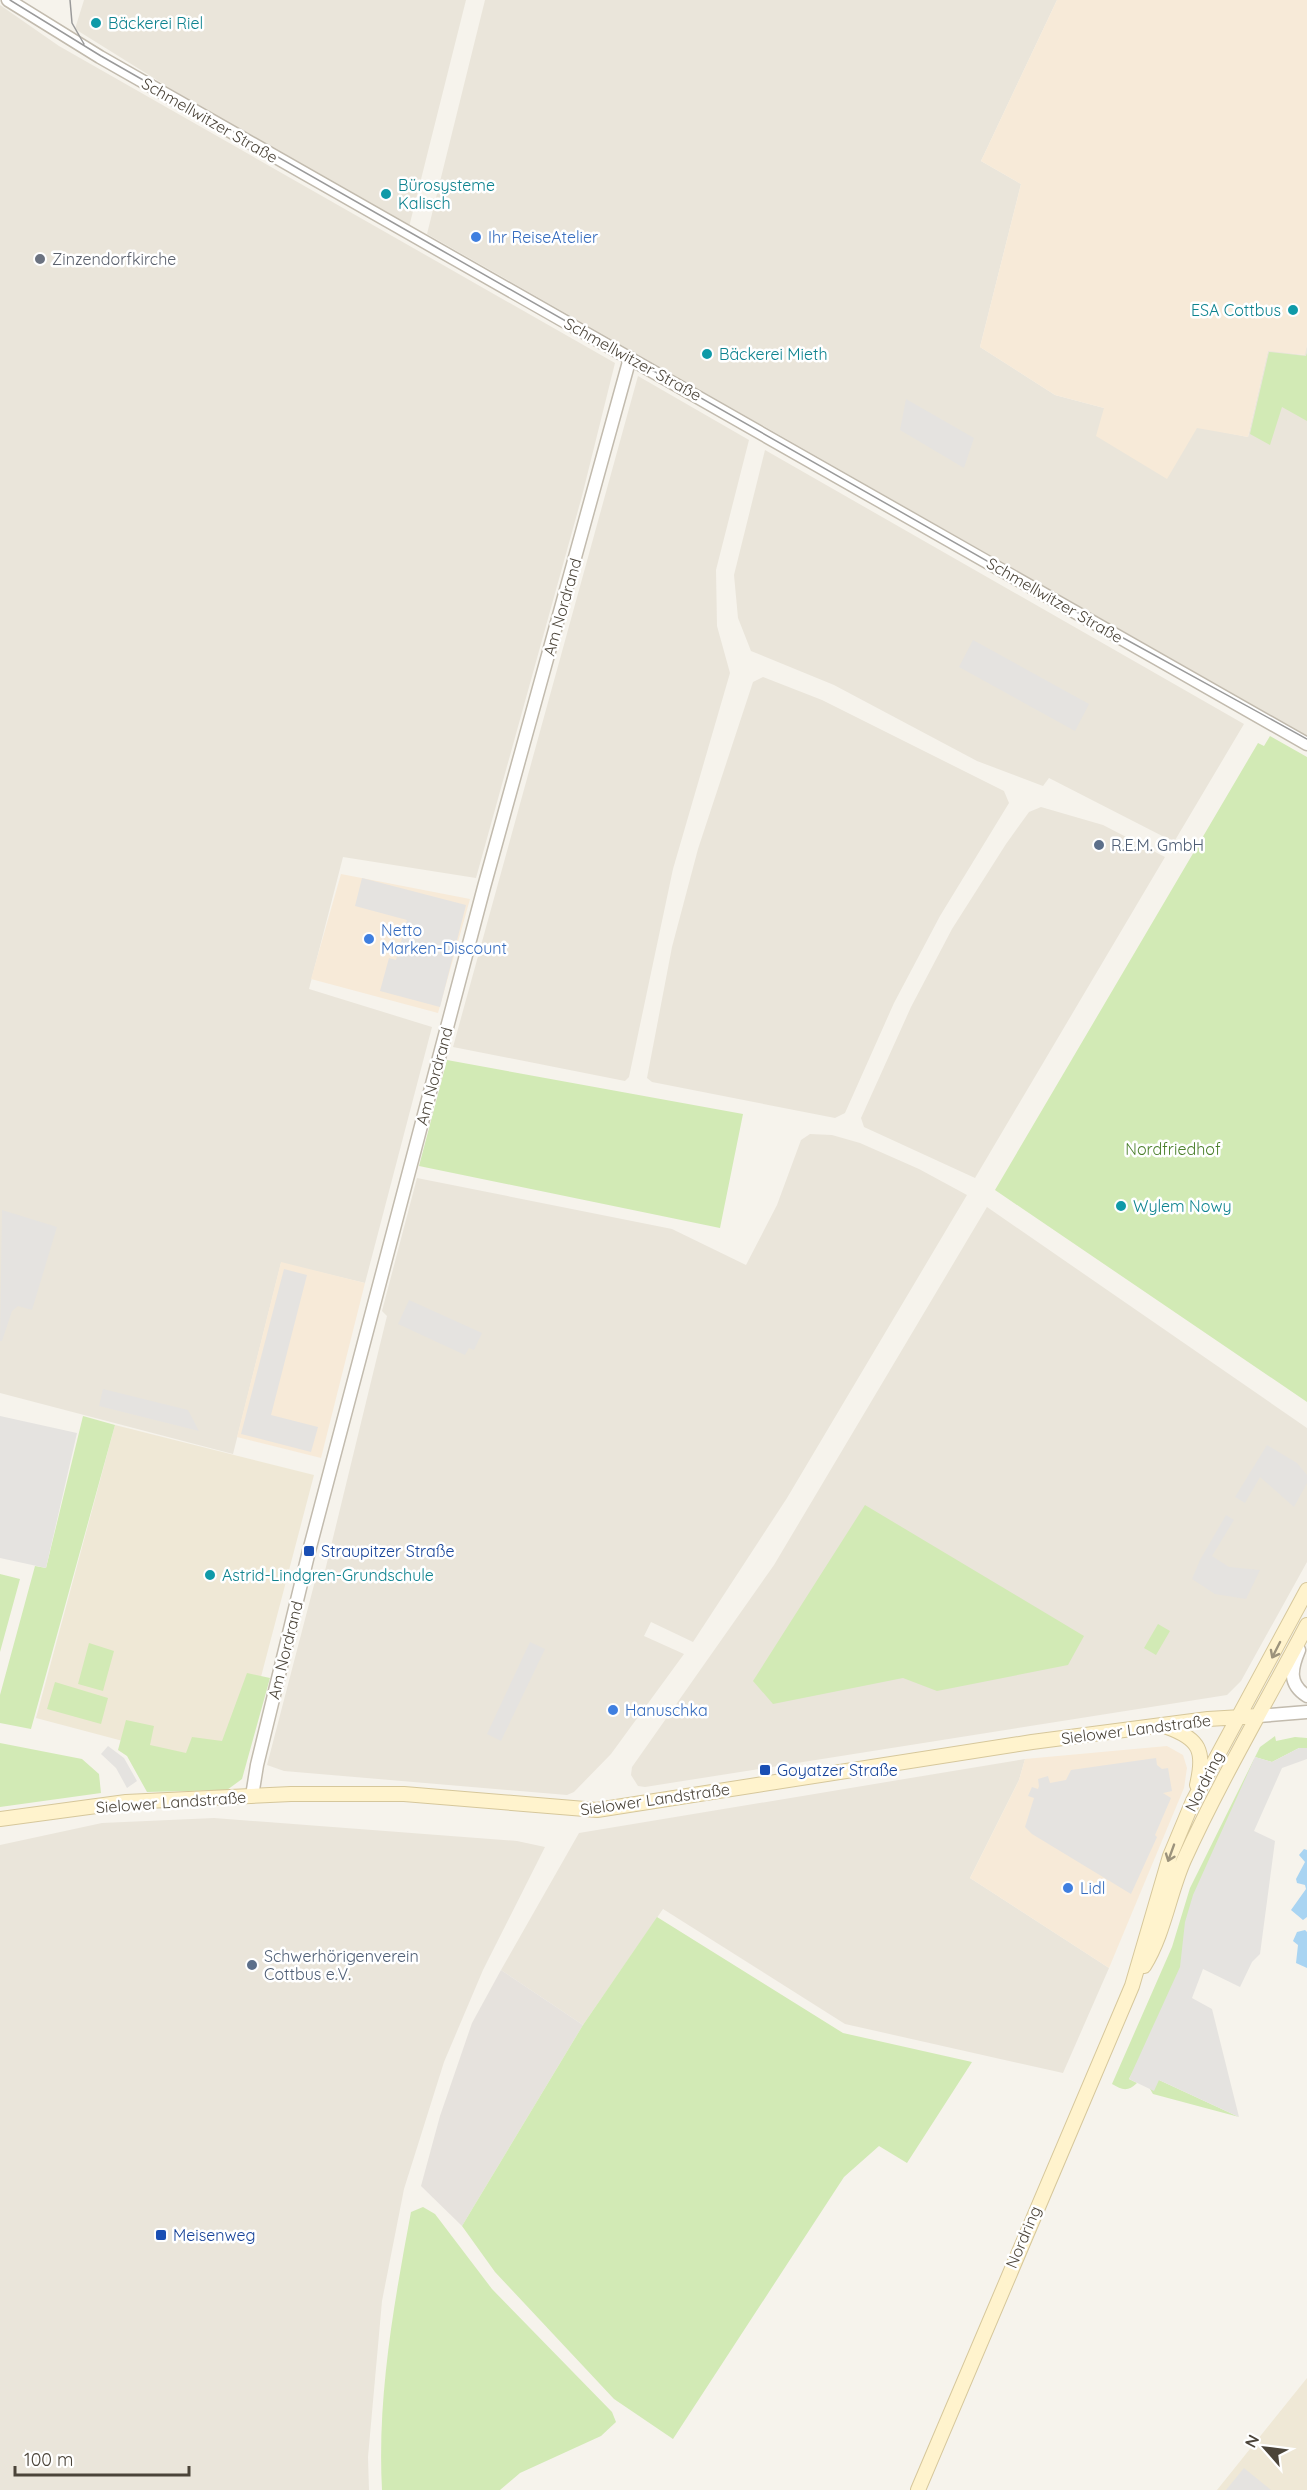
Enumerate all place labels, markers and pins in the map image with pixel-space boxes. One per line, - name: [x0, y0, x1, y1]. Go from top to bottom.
- place label: Bäckerei Riel: [108, 13, 203, 33]
- marker: Bäckerei Riel: [89, 16, 103, 30]
- place label: Bürosysteme Kalisch: [398, 175, 495, 213]
- marker: Bürosysteme Kalisch: [379, 187, 393, 201]
- place label: Ihr ReiseAtelier: [488, 227, 598, 247]
- marker: Ihr ReiseAtelier: [469, 230, 483, 244]
- place label: Zinzendorfkirche: [52, 249, 176, 269]
- marker: Zinzendorfkirche: [33, 252, 47, 266]
- place label: ESA Cottbus: [1191, 300, 1281, 320]
- marker: ESA Cottbus: [1286, 303, 1300, 317]
- place label: Bäckerei Mieth: [719, 344, 828, 364]
- marker: Bäckerei Mieth: [700, 347, 714, 361]
- place label: R.E.M. GmbH: [1111, 835, 1204, 855]
- marker: R.E.M. GmbH: [1092, 838, 1106, 852]
- place label: Netto Marken-Discount: [381, 920, 507, 958]
- marker: Netto Marken-Discount: [362, 932, 376, 946]
- place label: Wylem Nowy: [1133, 1196, 1232, 1216]
- marker: Wylem Nowy: [1114, 1199, 1128, 1213]
- place label: Straupitzer Straße: [321, 1541, 454, 1561]
- marker: Straupitzer Straße: [302, 1544, 316, 1558]
- place label: Astrid-Lindgren-Grundschule: [222, 1565, 434, 1585]
- marker: Astrid-Lindgren-Grundschule: [203, 1568, 217, 1582]
- place label: Hanuschka: [625, 1700, 708, 1720]
- marker: Hanuschka: [606, 1703, 620, 1717]
- place label: Goyatzer Straße: [777, 1760, 898, 1780]
- marker: Goyatzer Straße: [758, 1763, 772, 1777]
- place label: Lidl: [1080, 1878, 1105, 1898]
- marker: Lidl: [1061, 1881, 1075, 1895]
- place label: Schwerhörigenverein Cottbus e.V.: [264, 1946, 419, 1984]
- marker: Schwerhörigenverein Cottbus e.V.: [245, 1958, 259, 1972]
- place label: Meisenweg: [173, 2225, 255, 2245]
- marker: Meisenweg: [154, 2228, 168, 2242]

